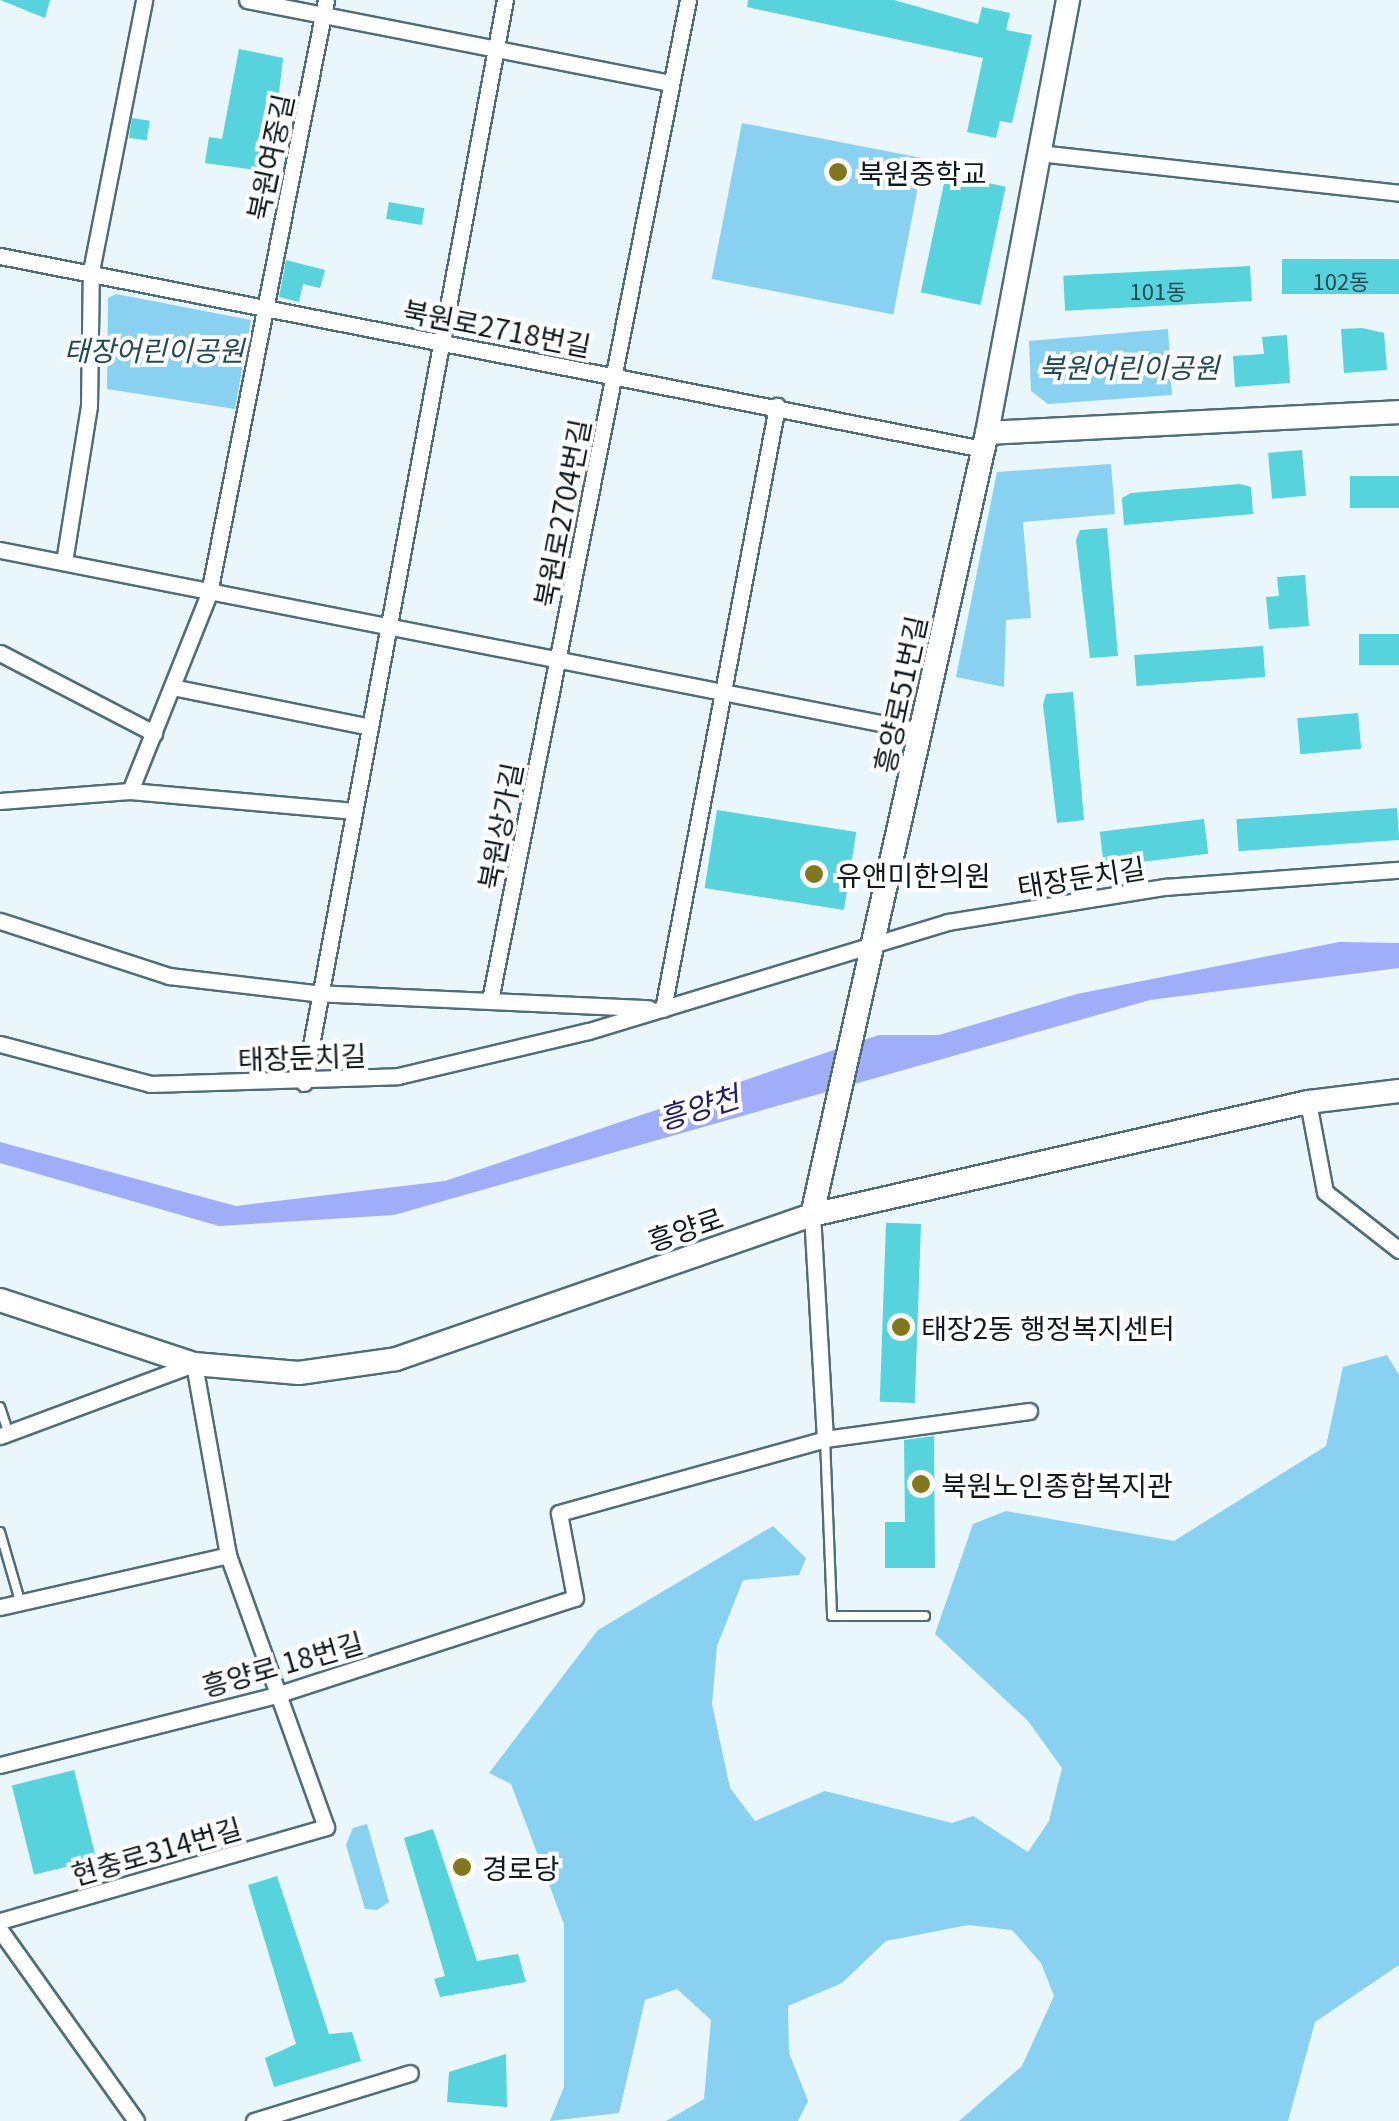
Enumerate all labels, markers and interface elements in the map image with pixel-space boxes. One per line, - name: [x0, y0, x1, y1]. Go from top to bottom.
- street label: 북원여중길: [239, 91, 299, 223]
- place label: 북원중학교: [858, 155, 987, 189]
- marker: 북원중학교: [827, 161, 849, 183]
- house number: 102동: [1313, 268, 1369, 294]
- house number: 101동: [1130, 278, 1186, 304]
- street label: 북원로2718번길: [400, 292, 594, 362]
- park label: 태장어린이공원: [64, 332, 244, 366]
- park label: 북원어린이공원: [1039, 349, 1219, 383]
- street label: 북원로2704번길: [526, 416, 596, 610]
- street label: 흥양로51번길: [866, 612, 932, 776]
- street label: 북원상가길: [470, 760, 528, 892]
- street label: 태장둔치길: [1015, 849, 1147, 903]
- place label: 유앤미한의원: [836, 857, 991, 891]
- marker: 유앤미한의원: [801, 861, 827, 887]
- street label: 태장둔치길: [237, 1037, 367, 1075]
- water label: 흥양천: [653, 1077, 743, 1135]
- street label: 흥양로: [643, 1200, 727, 1256]
- place label: 태장2동 행정복지센터: [921, 1310, 1175, 1344]
- marker: 태장2동 행정복지센터: [890, 1316, 912, 1338]
- place label: 북원노인종합복지관: [941, 1467, 1173, 1501]
- marker: 북원노인종합복지관: [910, 1473, 932, 1495]
- street label: 흥양로 18번길: [198, 1624, 366, 1702]
- street label: 현충로314번길: [67, 1810, 245, 1890]
- place label: 경로당: [482, 1850, 559, 1884]
- marker: 경로당: [451, 1856, 473, 1878]

